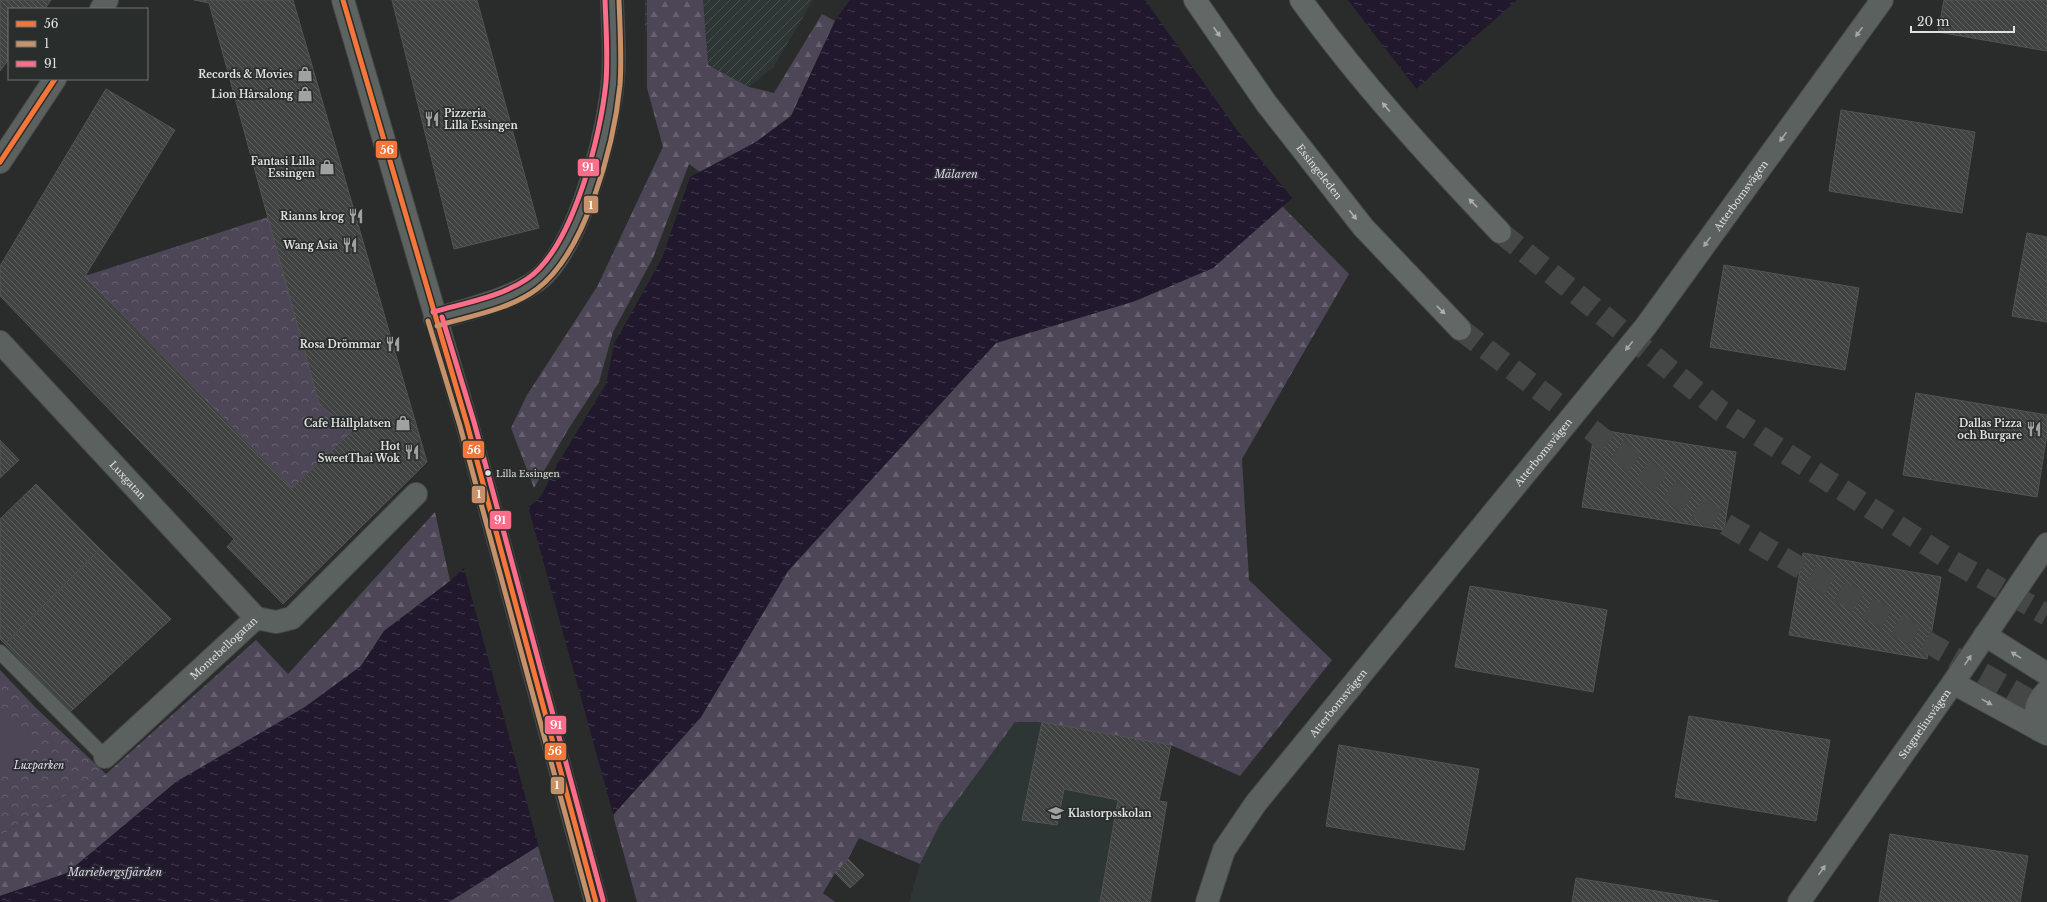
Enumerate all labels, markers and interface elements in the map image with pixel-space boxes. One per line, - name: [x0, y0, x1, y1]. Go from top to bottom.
- legend: [8, 8, 148, 80]
- scale bar: [1911, 8, 2014, 34]
- text: 20 m: [1917, 14, 1949, 29]
- text: 56: [44, 16, 59, 31]
- one-way arrow: [1855, 26, 1863, 37]
- one-way arrow: [1213, 27, 1221, 37]
- text: 1: [44, 36, 49, 51]
- text: 91: [44, 56, 57, 71]
- shop icon: Records & Movies: [296, 65, 314, 83]
- place label: Records & Movies: [198, 68, 293, 81]
- shop icon: Lion Hårsalong: [296, 85, 314, 103]
- place label: Lion Hårsalong: [211, 88, 294, 101]
- one-way arrow: [1382, 102, 1391, 112]
- place label: Pizzeria Lilla Essingen: [444, 107, 518, 132]
- restaurant icon: Pizzeria Lilla Essingen: [423, 110, 441, 128]
- one-way arrow: [1779, 131, 1787, 142]
- line badge: 56: [375, 140, 398, 159]
- street label: Essingeleden: [1293, 141, 1345, 202]
- text: 56: [380, 143, 394, 157]
- place label: Fantasi Lilla Essingen: [251, 155, 316, 180]
- shop icon: Fantasi Lilla Essingen: [318, 158, 336, 176]
- line badge: 91: [577, 158, 600, 177]
- street label: Atterbomsvägen: [1710, 158, 1771, 234]
- text: 91: [582, 160, 594, 174]
- water label: Mälaren: [933, 167, 978, 181]
- line badge: 1: [583, 195, 599, 214]
- text: 1: [589, 198, 594, 212]
- one-way arrow: [1469, 198, 1478, 209]
- restaurant icon: Rianns krog: [347, 207, 365, 225]
- one-way arrow: [1349, 209, 1358, 220]
- place label: Rianns krog: [280, 210, 345, 223]
- restaurant icon: Wang Asia: [341, 236, 359, 254]
- one-way arrow: [1703, 237, 1711, 247]
- place label: Wang Asia: [282, 239, 338, 252]
- one-way arrow: [1436, 305, 1446, 315]
- restaurant icon: Rosa Drömmar: [384, 335, 402, 353]
- place label: Rosa Drömmar: [300, 338, 381, 351]
- one-way arrow: [1625, 341, 1633, 352]
- shop icon: Cafe Hållplatsen: [394, 414, 412, 432]
- street label: Atterbomsvägen: [1511, 416, 1575, 490]
- place label: Cafe Hållplatsen: [304, 417, 392, 430]
- place label: Dallas Pizza och Burgare: [1957, 417, 2022, 442]
- restaurant icon: Dallas Pizza och Burgare: [2025, 420, 2043, 438]
- place label: Hot SweetThai Wok: [318, 440, 400, 465]
- line badge: 56: [462, 440, 485, 459]
- restaurant icon: Hot SweetThai Wok: [403, 443, 421, 461]
- text: 56: [467, 443, 481, 457]
- street label: Luxgatan: [106, 458, 149, 502]
- marker: Lilla Essingen: [483, 468, 493, 478]
- place label: Lilla Essingen: [496, 468, 560, 479]
- line badge: 1: [471, 485, 486, 504]
- text: 1: [477, 487, 482, 501]
- line badge: 91: [489, 510, 512, 530]
- text: 91: [494, 513, 506, 527]
- street label: Montebellogatan: [188, 614, 260, 682]
- one-way arrow: [2010, 651, 2022, 658]
- one-way arrow: [1964, 655, 1972, 665]
- street label: Atterbomsvägen: [1306, 666, 1370, 741]
- street label: Stagneliusvägen: [1896, 686, 1954, 761]
- one-way arrow: [1981, 698, 1993, 705]
- line badge: 91: [544, 715, 567, 735]
- text: 91: [550, 718, 562, 732]
- line badge: 56: [544, 742, 567, 761]
- text: 56: [548, 744, 562, 758]
- park label: Luxparken: [13, 759, 64, 772]
- line badge: 1: [550, 776, 565, 795]
- text: 1: [555, 778, 560, 792]
- school or university icon: Klastorpsskolan: [1047, 804, 1065, 822]
- place label: Klastorpsskolan: [1068, 807, 1152, 820]
- water label: Mariebergsfjärden: [67, 865, 162, 879]
- one-way arrow: [1818, 865, 1826, 875]

